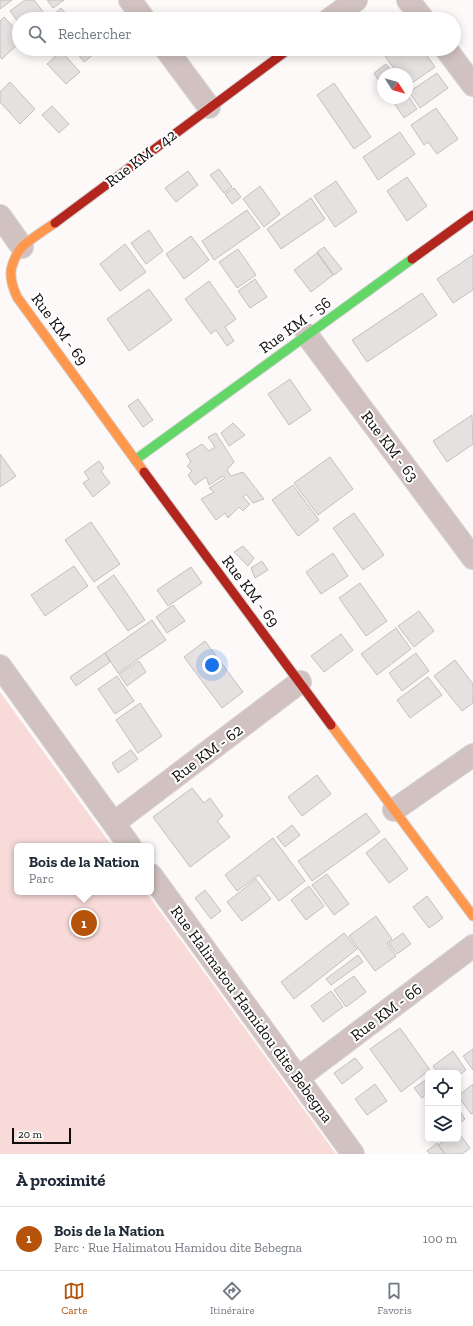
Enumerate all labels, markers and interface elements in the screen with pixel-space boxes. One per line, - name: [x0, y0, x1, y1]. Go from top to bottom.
- search box: [12, 12, 461, 56]
- icon: search: [26, 23, 48, 45]
- text: Rechercher: [58, 25, 132, 43]
- north arrow: [377, 68, 413, 104]
- street label: Rue KM - 42: [102, 125, 180, 191]
- street label: Rue KM - 69: [28, 289, 92, 369]
- street label: Rue KM - 56: [255, 293, 335, 357]
- street label: Rue KM - 63: [357, 407, 423, 485]
- street label: Rue KM - 69: [218, 552, 284, 630]
- your location: [202, 655, 222, 675]
- street label: Rue KM - 62: [168, 720, 246, 786]
- popup: [14, 843, 154, 895]
- text: Bois de la Nation: [29, 853, 139, 871]
- text: Parc: [29, 871, 54, 886]
- street label: Rue Halimatou Hamidou dite Bebegna: [167, 902, 337, 1126]
- pin: 1: [71, 908, 97, 938]
- street label: Rue KM - 66: [347, 979, 425, 1045]
- map controls: [425, 1070, 461, 1142]
- button: locate: [425, 1070, 461, 1106]
- button: layers: [425, 1106, 461, 1142]
- scale bar: [12, 1126, 71, 1145]
- text: 20 m: [18, 1128, 42, 1141]
- text: À proximité: [16, 1170, 105, 1190]
- text: Bois de la Nation: [54, 1222, 164, 1240]
- text: 1: [26, 1231, 32, 1246]
- text: 100 m: [423, 1231, 457, 1246]
- text: Parc · Rue Halimatou Hamidou dite Bebegna: [54, 1240, 302, 1255]
- tab: Carte: [61, 1280, 88, 1317]
- tab: Itinéraire: [210, 1280, 255, 1317]
- tab: Favoris: [377, 1280, 412, 1317]

